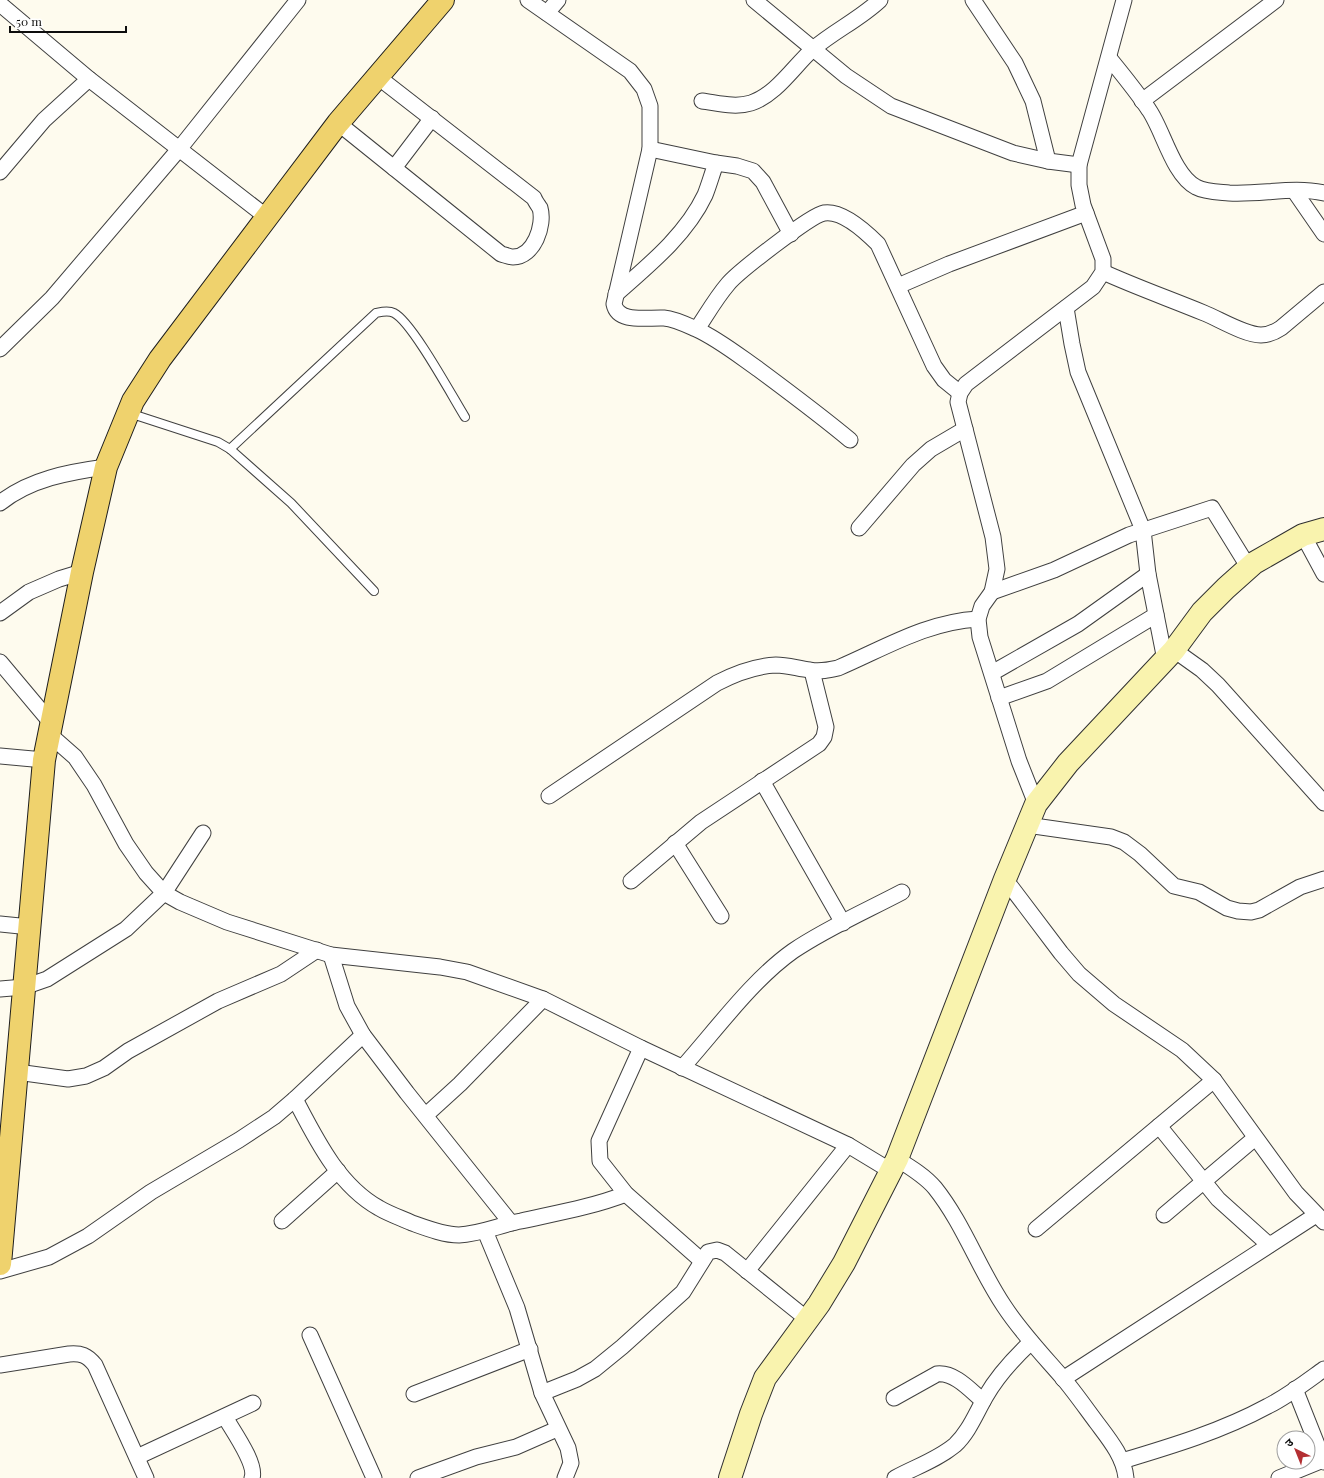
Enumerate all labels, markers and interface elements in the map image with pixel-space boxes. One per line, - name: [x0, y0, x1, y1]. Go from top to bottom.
- scale bar: [10, 8, 126, 34]
- text: 50 m: [16, 13, 42, 29]
- north arrow: [1276, 1430, 1316, 1470]
- text: उ: [1281, 1434, 1297, 1450]

